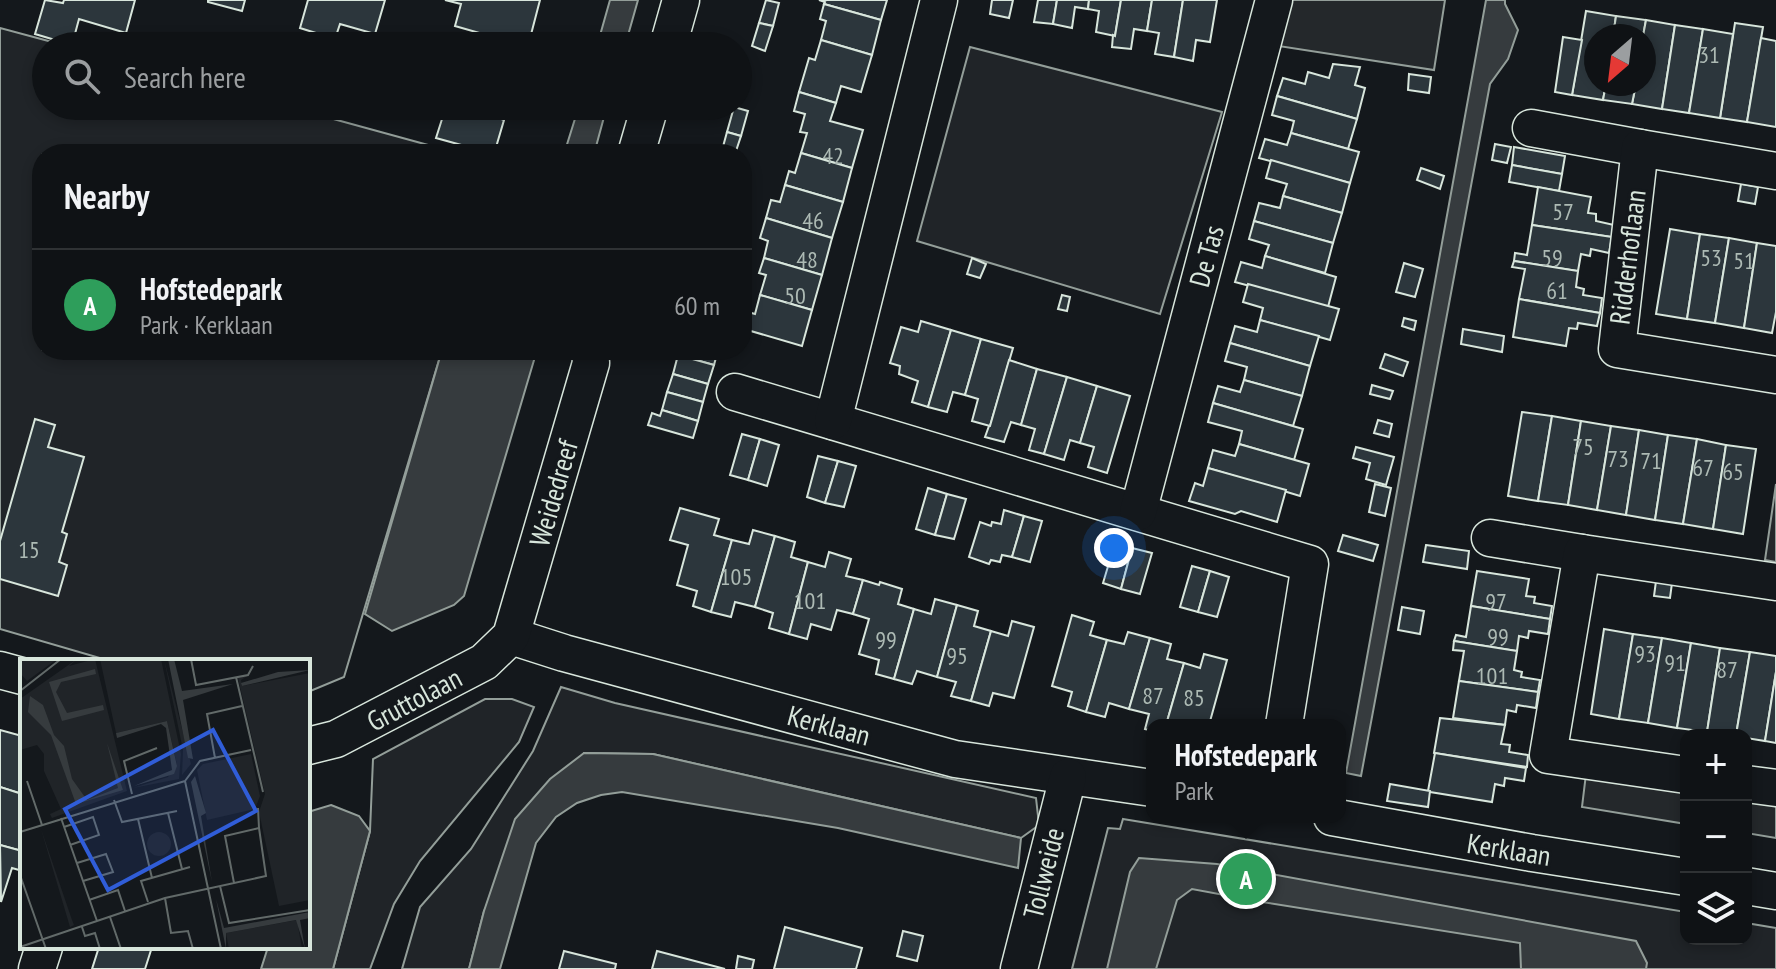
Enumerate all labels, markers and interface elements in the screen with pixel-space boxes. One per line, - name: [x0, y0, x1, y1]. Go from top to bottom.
- north arrow: [1584, 24, 1656, 96]
- search box: [32, 32, 752, 120]
- house number: 31: [1698, 39, 1720, 70]
- icon: search: [60, 54, 104, 98]
- text: Search here: [124, 57, 246, 96]
- house number: 42: [822, 140, 844, 171]
- text: Nearby: [64, 174, 149, 218]
- street label: Ridderhoflaan: [1600, 188, 1654, 326]
- house number: 57: [1552, 196, 1574, 227]
- house number: 46: [802, 205, 824, 236]
- street label: De Tas: [1180, 221, 1232, 291]
- house number: 59: [1541, 242, 1563, 273]
- house number: 53: [1700, 242, 1722, 273]
- house number: 48: [796, 244, 818, 275]
- house number: 51: [1733, 245, 1755, 276]
- text: Hofstedepark: [140, 269, 282, 308]
- house number: 61: [1546, 275, 1568, 306]
- house number: 50: [784, 280, 806, 311]
- text: A: [83, 289, 97, 322]
- text: 60 m: [674, 289, 720, 322]
- text: Park · Kerklaan: [140, 308, 273, 341]
- house number: 75: [1572, 431, 1594, 462]
- street label: Weidedreef: [520, 434, 586, 551]
- house number: 73: [1607, 443, 1629, 474]
- house number: 71: [1640, 445, 1662, 476]
- house number: 67: [1692, 452, 1714, 483]
- house number: 65: [1722, 456, 1744, 487]
- your location: [1094, 528, 1134, 568]
- house number: 15: [18, 534, 40, 565]
- house number: 105: [720, 561, 752, 592]
- house number: 101: [794, 585, 826, 616]
- house number: 97: [1485, 586, 1507, 617]
- house number: 99: [1487, 621, 1509, 652]
- house number: 99: [875, 624, 897, 655]
- house number: 93: [1634, 638, 1656, 669]
- house number: 95: [946, 640, 968, 671]
- house number: 91: [1664, 647, 1686, 678]
- house number: 87: [1716, 654, 1738, 685]
- inset map: [20, 659, 310, 949]
- street label: Gruttolaan: [360, 659, 468, 739]
- house number: 101: [1476, 660, 1508, 691]
- house number: 87: [1142, 680, 1164, 711]
- house number: 85: [1183, 682, 1205, 713]
- street label: Kerklaan: [784, 696, 874, 754]
- popup: [1146, 719, 1346, 823]
- map controls: [1680, 729, 1752, 945]
- button: +: [1680, 729, 1752, 801]
- text: Hofstedepark: [1175, 735, 1317, 774]
- text: Park: [1175, 774, 1214, 807]
- button: −: [1680, 801, 1752, 873]
- street label: Tollweide: [1014, 824, 1072, 922]
- street label: Kerklaan: [1465, 824, 1553, 874]
- pin: A: [1220, 849, 1272, 909]
- button: layers: [1680, 873, 1752, 945]

